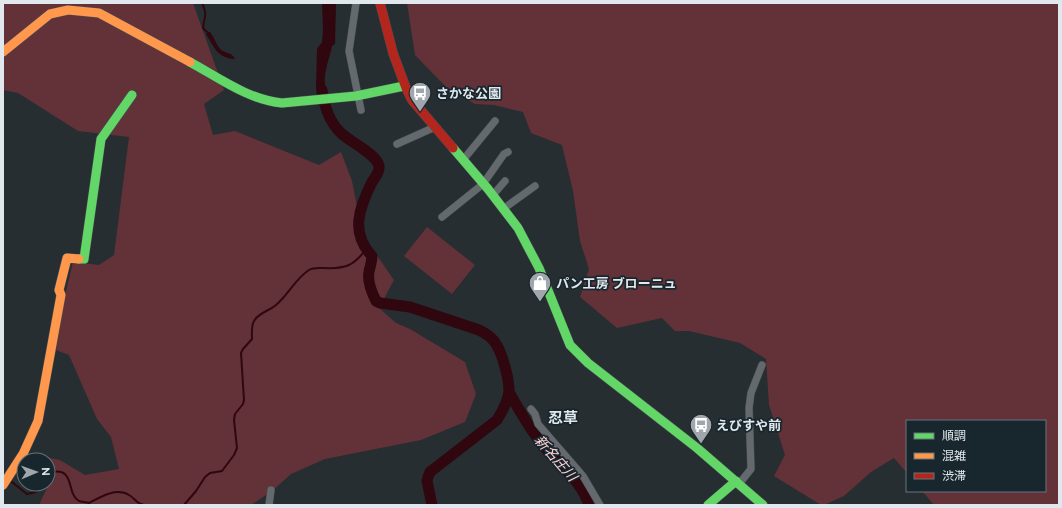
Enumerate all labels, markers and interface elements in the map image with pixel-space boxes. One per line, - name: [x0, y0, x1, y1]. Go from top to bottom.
- bus stop icon: さかな公園: [407, 80, 433, 113]
- place label: さかな公園: [436, 86, 501, 101]
- shop icon: パン工房 ブローニュ: [527, 270, 553, 303]
- place label: パン工房 ブローニュ: [556, 276, 677, 291]
- district label: 忍草: [548, 409, 578, 427]
- bus stop icon: えびすや前: [688, 412, 714, 445]
- place label: えびすや前: [716, 418, 781, 433]
- legend: [906, 420, 1046, 492]
- text: 順調: [942, 429, 966, 443]
- water label: 新名庄川: [532, 432, 582, 486]
- text: 混雑: [942, 449, 966, 463]
- north arrow: [16, 452, 56, 492]
- text: N: [39, 467, 52, 476]
- text: 渋滞: [942, 469, 966, 483]

